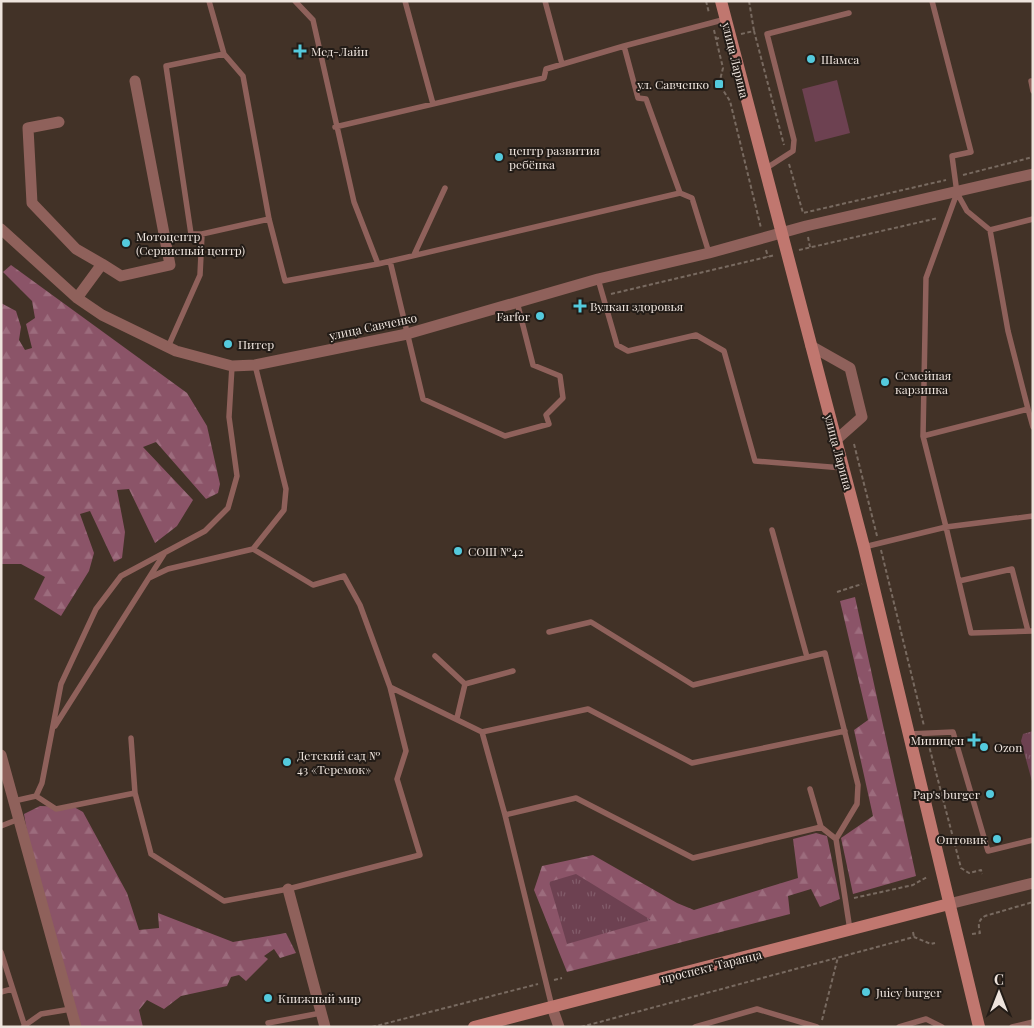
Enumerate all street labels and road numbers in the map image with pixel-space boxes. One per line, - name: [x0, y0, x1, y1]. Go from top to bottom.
- street label: улица Ларина: [719, 20, 753, 99]
- street label: улица Савченко: [327, 309, 419, 343]
- street label: улица Ларина: [821, 412, 857, 491]
- street label: проспект Таранца: [659, 946, 763, 986]

